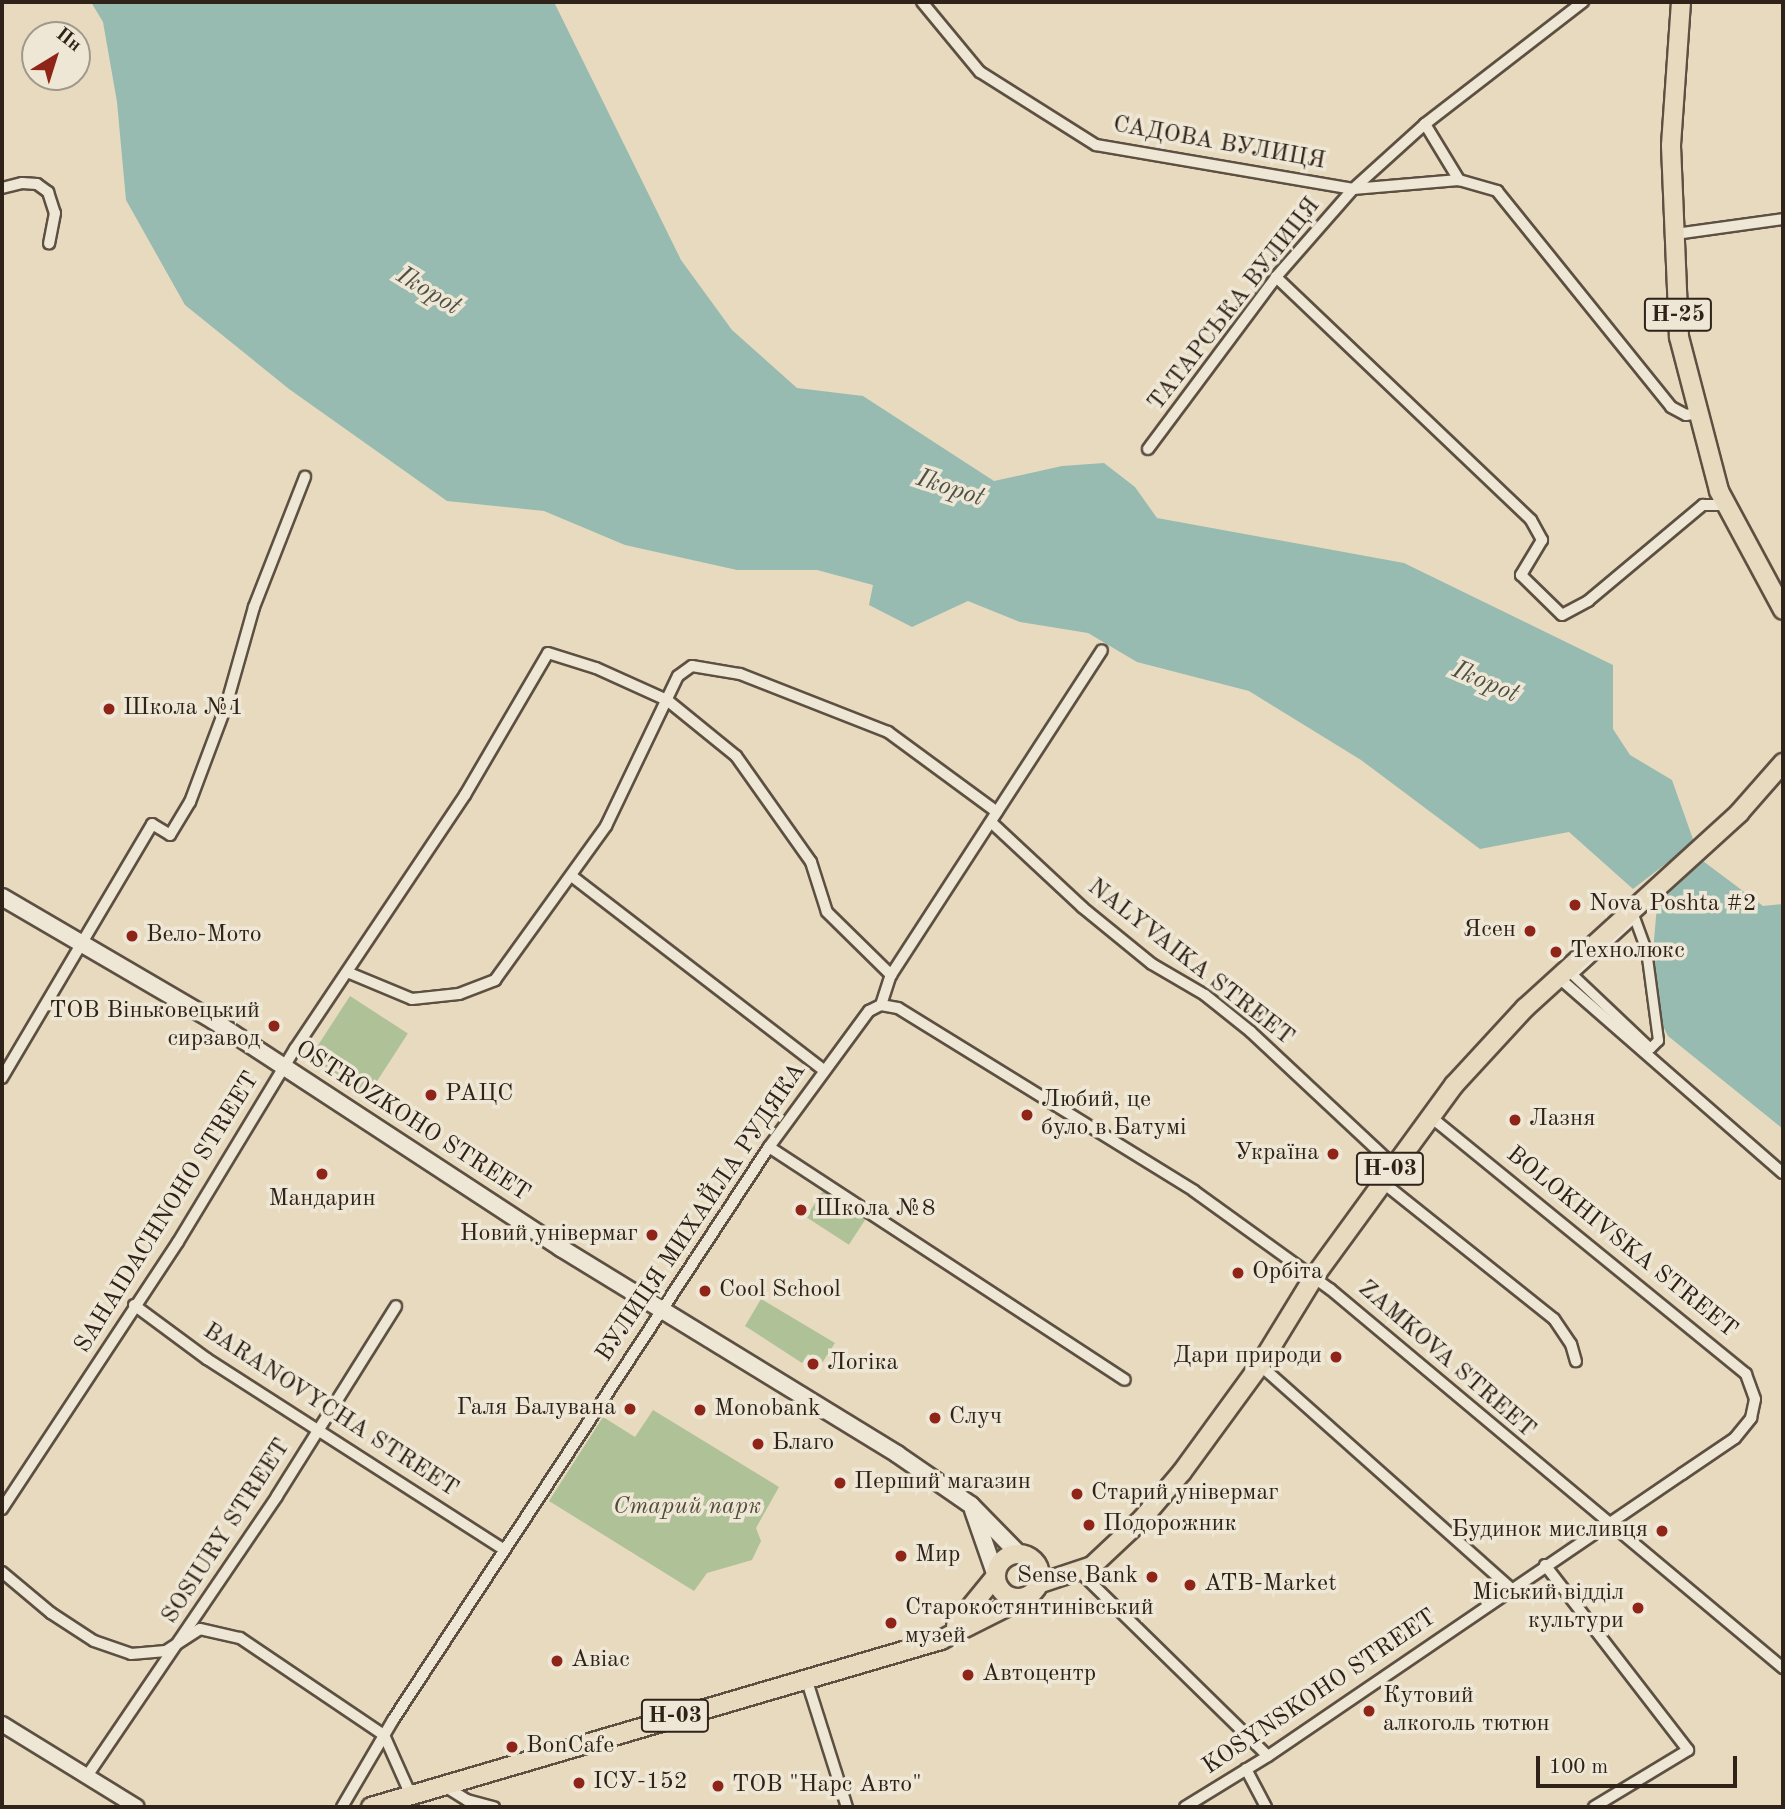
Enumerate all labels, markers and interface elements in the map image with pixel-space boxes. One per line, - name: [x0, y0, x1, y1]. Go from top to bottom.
- north arrow: [21, 21, 91, 91]
- text: Пн: [52, 25, 84, 56]
- street label: САДОВА ВУЛИЦЯ: [1111, 111, 1327, 177]
- street label: ТАТАРСЬКА ВУЛИЦЯ: [1143, 193, 1327, 417]
- water label: Ikopot: [390, 261, 466, 323]
- road number: Н-25: [1643, 296, 1713, 334]
- water label: Ikopot: [912, 463, 988, 515]
- water label: Ikopot: [1447, 655, 1523, 711]
- place label: Школа №1: [123, 695, 244, 723]
- marker: Школа №1: [101, 701, 117, 717]
- street label: NALYVAIKA STREET: [1081, 874, 1299, 1052]
- place label: Nova Poshta #2: [1589, 891, 1757, 919]
- marker: Nova Poshta #2: [1567, 897, 1583, 913]
- place label: Ясен: [1463, 917, 1516, 945]
- place label: Вело-Мото: [146, 922, 262, 950]
- marker: Ясен: [1522, 923, 1538, 939]
- marker: Вело-Мото: [124, 928, 140, 944]
- place label: Технолюкс: [1570, 938, 1685, 966]
- marker: Технолюкс: [1548, 944, 1564, 960]
- place label: ТОВ Віньковецький сирзавод: [49, 998, 260, 1054]
- marker: ТОВ Віньковецький сирзавод: [266, 1018, 282, 1034]
- street label: OSTROZKOHO STREET: [289, 1035, 535, 1209]
- street label: ВУЛИЦЯ МИХАЙЛА РУДЯКА: [591, 1058, 813, 1368]
- street label: SAHAIDACHNOHO STREET: [69, 1067, 267, 1359]
- place label: РАЦС: [445, 1081, 513, 1109]
- marker: РАЦС: [423, 1087, 439, 1103]
- place label: Любий, це було в Батумі: [1041, 1087, 1186, 1143]
- place label: Лазня: [1529, 1106, 1596, 1134]
- marker: Любий, це було в Батумі: [1019, 1107, 1035, 1123]
- marker: Лазня: [1507, 1112, 1523, 1128]
- place label: Україна: [1234, 1140, 1319, 1168]
- street label: BOLOKHIVSKA STREET: [1500, 1141, 1742, 1345]
- marker: Україна: [1325, 1146, 1341, 1162]
- road number: Н-03: [1355, 1150, 1425, 1188]
- marker: Мандарин: [314, 1166, 330, 1182]
- place label: Мандарин: [268, 1186, 376, 1214]
- place label: Школа №8: [815, 1196, 936, 1224]
- marker: Школа №8: [793, 1202, 809, 1218]
- place label: Новий універмаг: [460, 1221, 638, 1249]
- marker: Новий універмаг: [644, 1227, 660, 1243]
- place label: Орбіта: [1252, 1259, 1323, 1287]
- marker: Орбіта: [1230, 1265, 1246, 1281]
- street label: ZAMKOVA STREET: [1351, 1275, 1541, 1445]
- place label: Cool School: [719, 1277, 841, 1305]
- marker: Cool School: [697, 1283, 713, 1299]
- street label: BARANOVYCHA STREET: [197, 1318, 463, 1504]
- place label: Дари природи: [1173, 1343, 1322, 1371]
- marker: Дари природи: [1328, 1349, 1344, 1365]
- place label: Логіка: [827, 1350, 898, 1378]
- marker: Логіка: [805, 1356, 821, 1372]
- place label: Галя Балувана: [457, 1395, 616, 1423]
- place label: Monobank: [714, 1396, 820, 1424]
- marker: Галя Балувана: [622, 1401, 638, 1417]
- marker: Monobank: [692, 1402, 708, 1418]
- place label: Случ: [949, 1404, 1002, 1432]
- marker: Случ: [927, 1410, 943, 1426]
- place label: Благо: [772, 1430, 834, 1458]
- street label: SOSIURY STREET: [157, 1434, 297, 1630]
- marker: Благо: [750, 1436, 766, 1452]
- place label: Перший магазин: [854, 1469, 1031, 1497]
- marker: Перший магазин: [832, 1475, 848, 1491]
- place label: Старий універмаг: [1091, 1480, 1279, 1508]
- marker: Старий універмаг: [1069, 1486, 1085, 1502]
- park label: Старий парк: [613, 1494, 761, 1522]
- place label: Подорожник: [1103, 1511, 1236, 1539]
- marker: Подорожник: [1081, 1517, 1097, 1533]
- place label: Будинок мисливця: [1451, 1517, 1648, 1545]
- marker: Будинок мисливця: [1654, 1523, 1670, 1539]
- place label: Мир: [915, 1542, 960, 1570]
- marker: Мир: [893, 1548, 909, 1564]
- place label: Sense Bank: [1017, 1563, 1138, 1591]
- marker: Sense Bank: [1144, 1569, 1160, 1585]
- place label: ATB-Market: [1204, 1571, 1337, 1599]
- marker: ATB-Market: [1182, 1577, 1198, 1593]
- place label: Міський відділ культури: [1472, 1580, 1624, 1636]
- place label: Старокостянтинівський музей: [905, 1595, 1154, 1651]
- marker: Міський відділ культури: [1630, 1600, 1646, 1616]
- street label: KOSYNSKOHO STREET: [1198, 1604, 1442, 1782]
- marker: Старокостянтинівський музей: [883, 1615, 899, 1631]
- place label: Авіас: [571, 1647, 630, 1675]
- marker: Авіас: [549, 1653, 565, 1669]
- place label: Автоцентр: [982, 1661, 1096, 1689]
- marker: Автоцентр: [960, 1667, 976, 1683]
- place label: Кутовий алкоголь тютюн: [1383, 1683, 1550, 1739]
- road number: Н-03: [640, 1696, 710, 1736]
- marker: Кутовий алкоголь тютюн: [1361, 1703, 1377, 1719]
- place label: BonCafe: [526, 1733, 614, 1761]
- marker: BonCafe: [504, 1739, 520, 1755]
- scale bar: [1540, 1742, 1741, 1786]
- text: 100 m: [1549, 1757, 1608, 1778]
- place label: ІСУ-152: [593, 1769, 688, 1797]
- place label: ТОВ "Нарс Авто": [732, 1772, 922, 1800]
- marker: ІСУ-152: [571, 1775, 587, 1791]
- marker: ТОВ "Нарс Авто": [710, 1778, 726, 1794]

